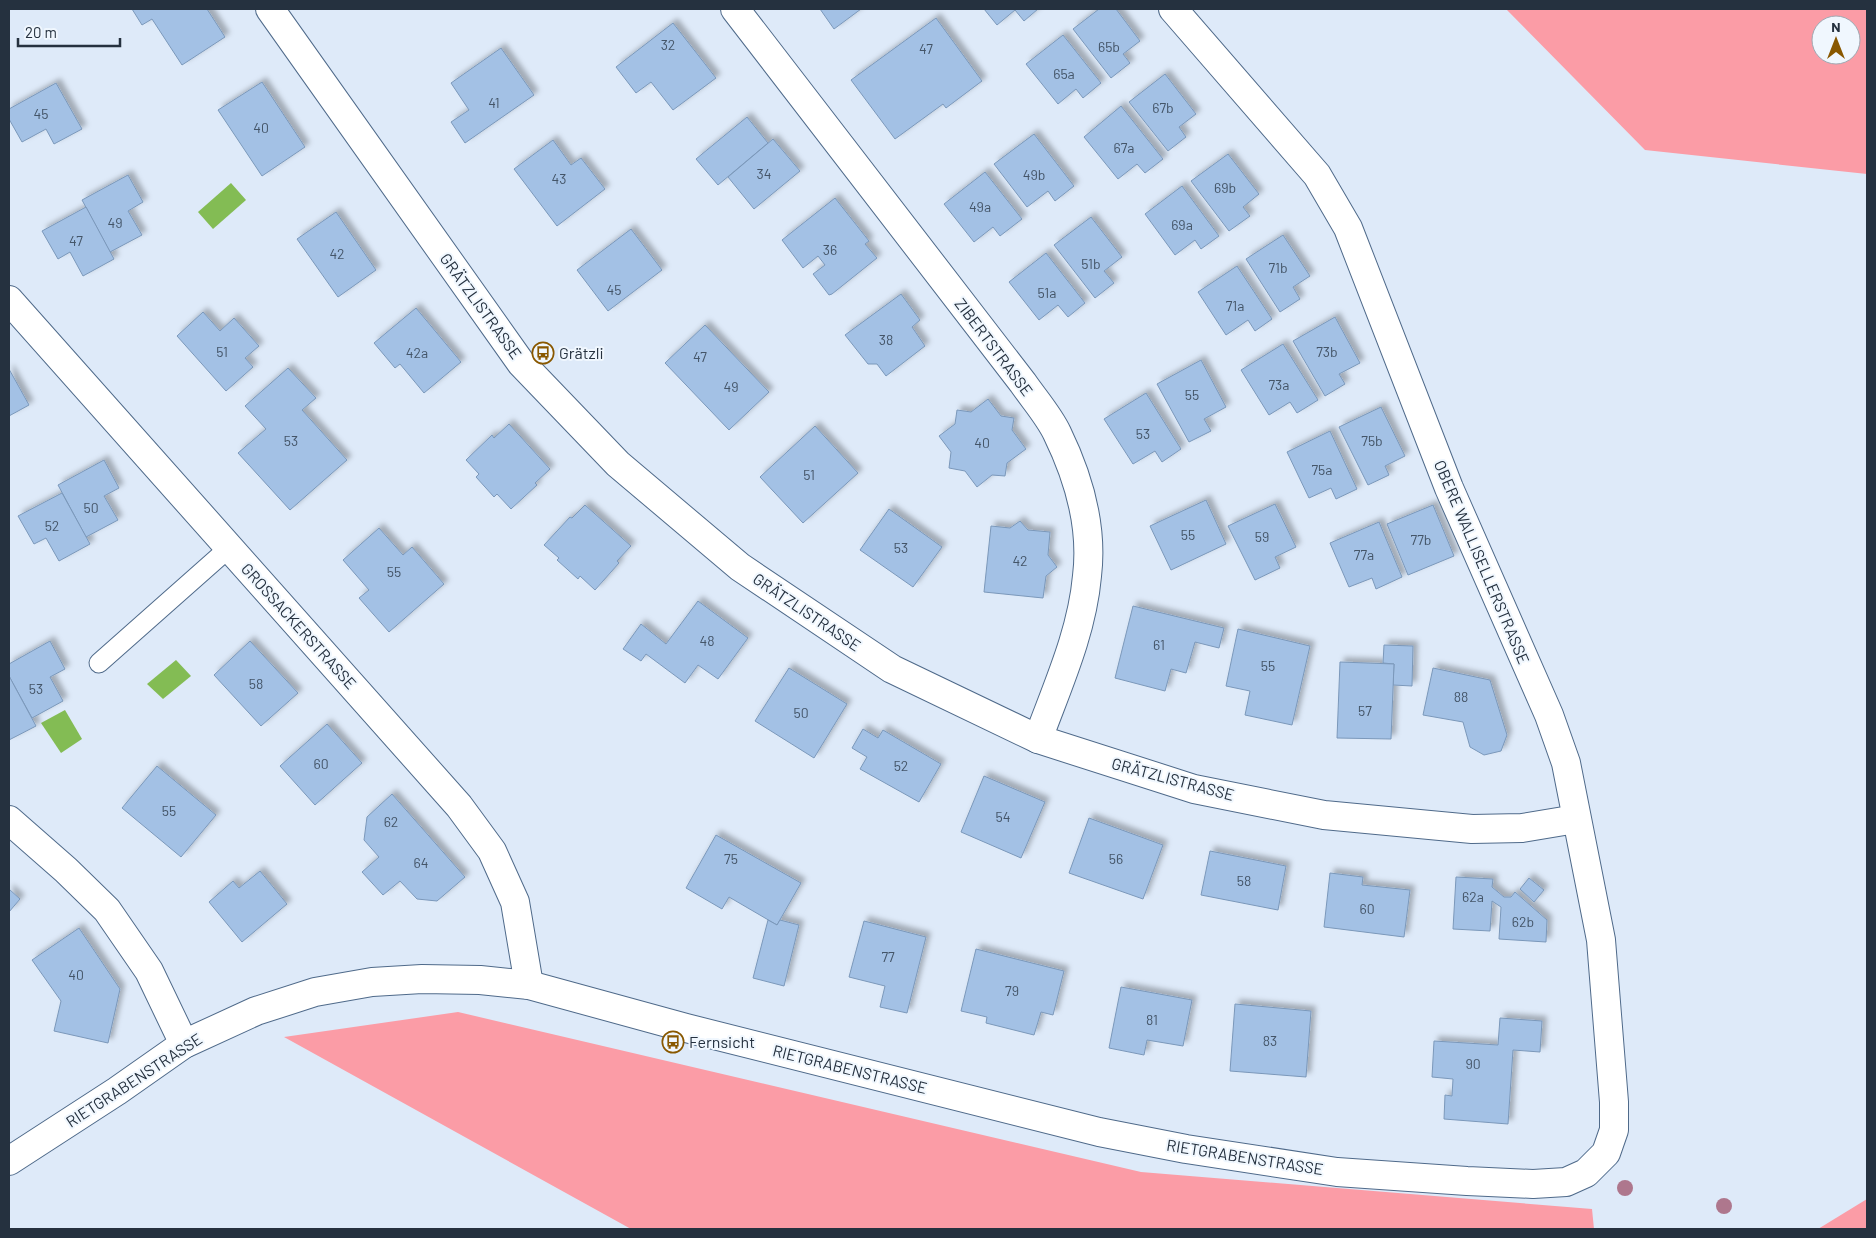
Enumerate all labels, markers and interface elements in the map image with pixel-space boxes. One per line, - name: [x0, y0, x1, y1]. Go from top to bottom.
- scale bar: [18, 15, 120, 47]
- north arrow: [1811, 15, 1861, 65]
- text: N: [1831, 18, 1841, 35]
- text: 20 m: [25, 23, 57, 41]
- house number: 32: [661, 36, 675, 53]
- house number: 65b: [1098, 38, 1120, 55]
- house number: 47: [919, 40, 933, 57]
- house number: 65a: [1053, 65, 1075, 82]
- house number: 41: [488, 94, 500, 111]
- house number: 67b: [1152, 99, 1174, 116]
- house number: 45: [34, 105, 48, 122]
- house number: 40: [253, 119, 269, 136]
- house number: 67a: [1114, 139, 1135, 156]
- house number: 34: [757, 165, 771, 182]
- house number: 49b: [1023, 166, 1045, 183]
- house number: 43: [552, 170, 566, 187]
- house number: 69b: [1214, 179, 1236, 196]
- house number: 49a: [969, 198, 991, 215]
- house number: 49: [107, 214, 123, 231]
- house number: 69a: [1171, 216, 1193, 233]
- house number: 47: [69, 232, 83, 249]
- house number: 36: [823, 241, 837, 258]
- house number: 42: [329, 245, 345, 262]
- street label: GRÄTZLISTRASSE: [437, 249, 526, 362]
- house number: 51b: [1081, 255, 1101, 272]
- house number: 71b: [1268, 259, 1288, 276]
- house number: 45: [607, 281, 621, 298]
- house number: 51a: [1038, 284, 1056, 301]
- street label: ZIBERTSTRASSE: [951, 294, 1037, 399]
- house number: 71a: [1226, 297, 1244, 314]
- house number: 38: [879, 331, 893, 348]
- bus stop icon: Grätzli: [531, 341, 555, 365]
- house number: 51: [216, 343, 228, 360]
- place label: Grätzli: [559, 343, 603, 362]
- house number: 73b: [1316, 343, 1338, 360]
- house number: 42a: [406, 344, 428, 361]
- house number: 47: [693, 348, 707, 365]
- house number: 73a: [1269, 376, 1290, 393]
- house number: 49: [723, 378, 739, 395]
- house number: 55: [1185, 386, 1199, 403]
- house number: 53: [1136, 425, 1150, 442]
- house number: 53: [284, 432, 298, 449]
- house number: 75b: [1361, 432, 1383, 449]
- house number: 40: [974, 434, 990, 451]
- street label: OBERE WALLISELLERSTRASSE: [1431, 457, 1534, 667]
- house number: 75a: [1312, 461, 1332, 478]
- house number: 51: [803, 466, 815, 483]
- house number: 50: [83, 499, 99, 516]
- house number: 52: [45, 517, 59, 534]
- house number: 55: [1181, 526, 1195, 543]
- house number: 59: [1255, 528, 1269, 545]
- house number: 77b: [1411, 531, 1431, 548]
- house number: 53: [894, 539, 908, 556]
- house number: 77a: [1354, 546, 1374, 563]
- house number: 42: [1012, 552, 1028, 569]
- street label: GROSSACKERSTRASSE: [238, 559, 361, 692]
- house number: 55: [387, 563, 401, 580]
- street label: GRÄTZLISTRASSE: [750, 568, 865, 655]
- house number: 48: [699, 632, 715, 649]
- house number: 61: [1153, 636, 1165, 653]
- house number: 55: [1261, 657, 1275, 674]
- house number: 58: [249, 675, 263, 692]
- house number: 53: [29, 680, 43, 697]
- house number: 88: [1454, 688, 1468, 705]
- house number: 57: [1358, 702, 1372, 719]
- house number: 50: [793, 704, 809, 721]
- street label: GRÄTZLISTRASSE: [1110, 753, 1236, 804]
- house number: 60: [313, 755, 329, 772]
- house number: 52: [894, 757, 908, 774]
- house number: 55: [162, 802, 176, 819]
- house number: 54: [996, 808, 1010, 825]
- house number: 62: [384, 813, 398, 830]
- house number: 75: [724, 850, 738, 867]
- house number: 56: [1109, 850, 1123, 867]
- house number: 64: [414, 854, 428, 871]
- house number: 58: [1237, 872, 1251, 889]
- house number: 62a: [1462, 888, 1484, 905]
- house number: 60: [1359, 900, 1375, 917]
- house number: 62b: [1512, 913, 1534, 930]
- house number: 77: [881, 948, 895, 965]
- house number: 40: [68, 966, 84, 983]
- house number: 79: [1005, 982, 1019, 999]
- house number: 81: [1146, 1011, 1158, 1028]
- street label: RIETGRABENSTRASSE: [62, 1028, 205, 1131]
- bus stop icon: Fernsicht: [661, 1030, 685, 1054]
- place label: Fernsicht: [689, 1032, 755, 1051]
- house number: 83: [1263, 1032, 1277, 1049]
- street label: RIETGRABENSTRASSE: [771, 1040, 929, 1097]
- house number: 90: [1465, 1055, 1481, 1072]
- street label: RIETGRABENSTRASSE: [1165, 1135, 1325, 1178]

